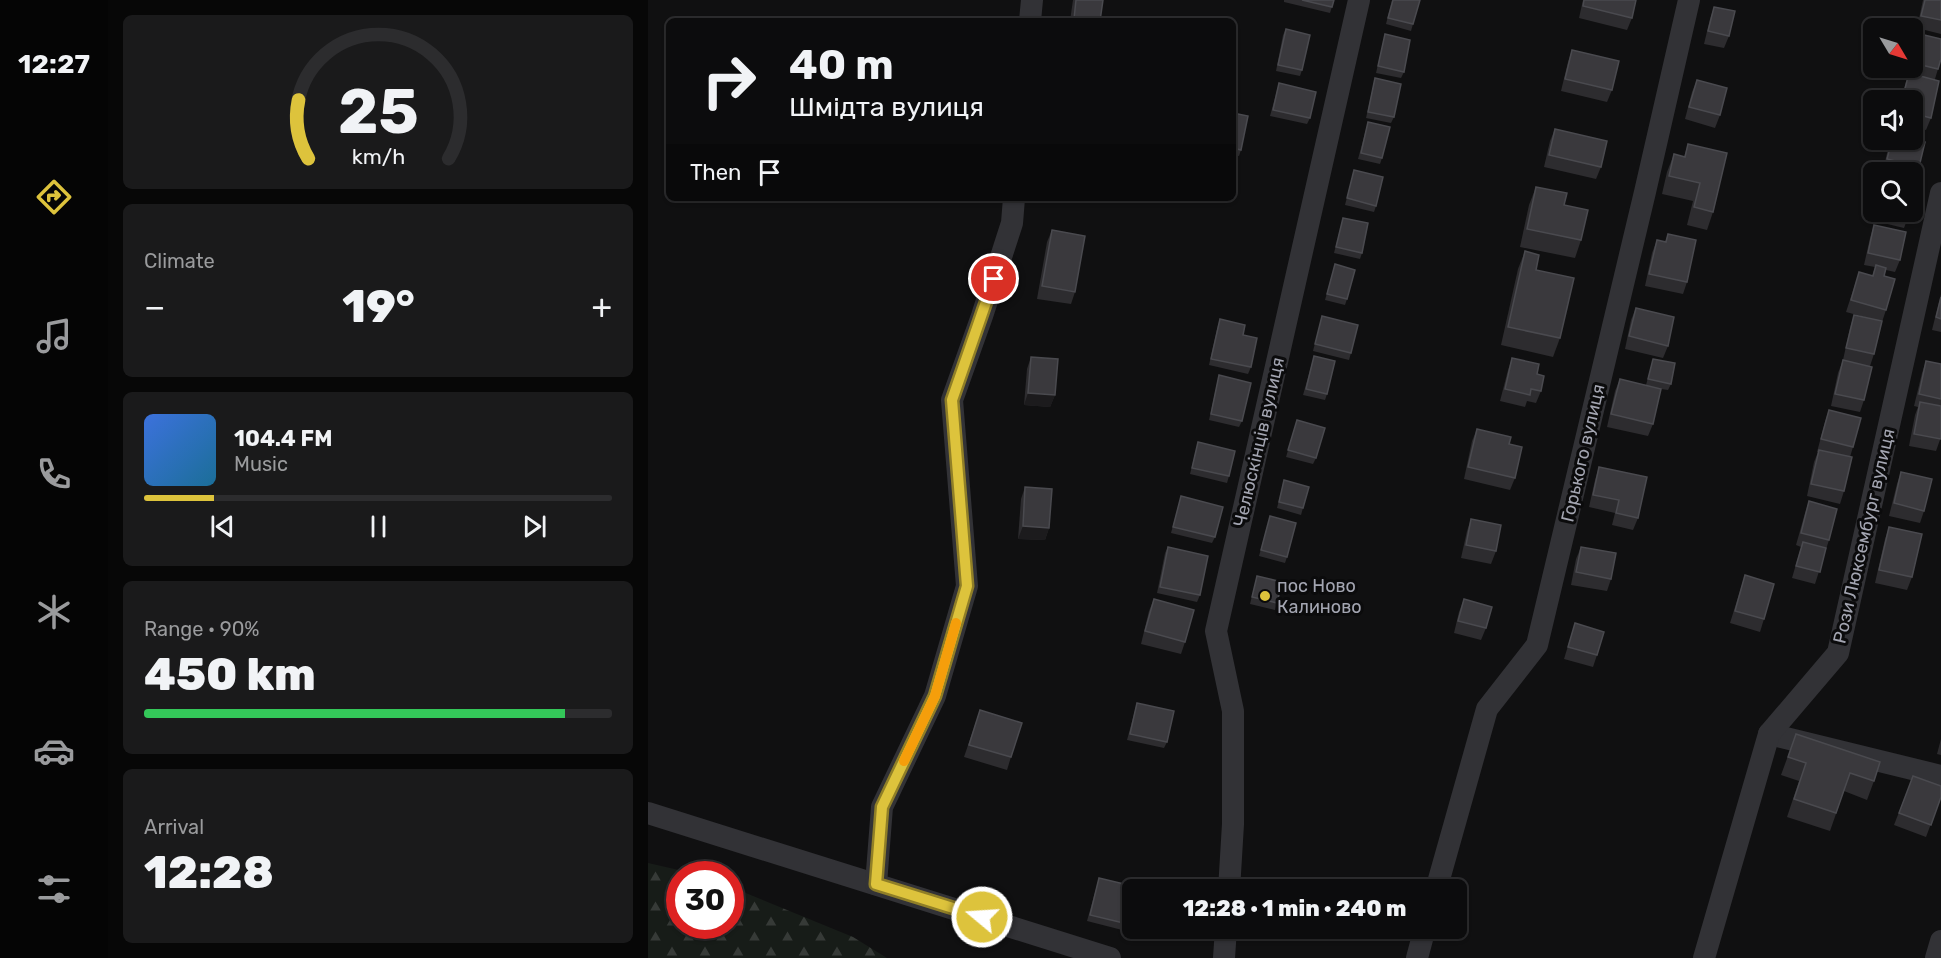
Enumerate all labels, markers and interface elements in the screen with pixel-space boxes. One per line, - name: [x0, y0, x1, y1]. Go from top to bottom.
- north arrow: [1863, 18, 1923, 78]
- map controls: [1863, 18, 1923, 222]
- text: 40 m: [789, 40, 894, 90]
- icon: right: [690, 42, 768, 120]
- text: 12:27: [18, 48, 90, 80]
- text: 25: [338, 75, 418, 149]
- button: sound: [1863, 90, 1923, 150]
- text: Шмідта вулиця: [789, 91, 984, 123]
- text: km/h: [351, 144, 405, 169]
- icon: arrive: [753, 156, 786, 189]
- text: Then: [690, 159, 741, 186]
- button: search: [1863, 162, 1923, 222]
- icon: directions: [33, 176, 75, 218]
- text: Climate: [144, 249, 215, 273]
- pin: [968, 253, 1019, 304]
- icon: arrive: [977, 262, 1010, 295]
- text: 19°: [342, 280, 415, 333]
- text: −: [144, 287, 165, 326]
- text: +: [591, 287, 612, 326]
- icon: music: [33, 315, 75, 357]
- street label: Челюскінців вулиця: [1229, 355, 1289, 529]
- street label: Горького вулиця: [1556, 382, 1610, 524]
- text: 104.4 FM: [234, 425, 332, 452]
- street label: Рози Люксембург вулиця: [1829, 426, 1899, 646]
- text: Music: [234, 452, 288, 476]
- icon: phone: [33, 453, 75, 495]
- icon: previous: [206, 510, 239, 543]
- icon: pause: [362, 510, 395, 543]
- icon: next: [518, 510, 551, 543]
- place label: пос Ново Калиново: [1277, 575, 1362, 618]
- marker: пос Ново Калиново: [1258, 589, 1272, 603]
- icon: climate: [33, 591, 75, 633]
- text: Range · 90%: [144, 617, 260, 641]
- text: 450 km: [144, 648, 316, 701]
- icon: car: [33, 730, 75, 772]
- text: Arrival: [144, 815, 204, 839]
- text: 12:28: [144, 846, 274, 899]
- speed limit sign: 30: [666, 861, 744, 939]
- icon: filters: [33, 868, 75, 910]
- position arrow: [950, 885, 1014, 949]
- text: 12:28 · 1 min · 240 m: [1183, 895, 1406, 922]

